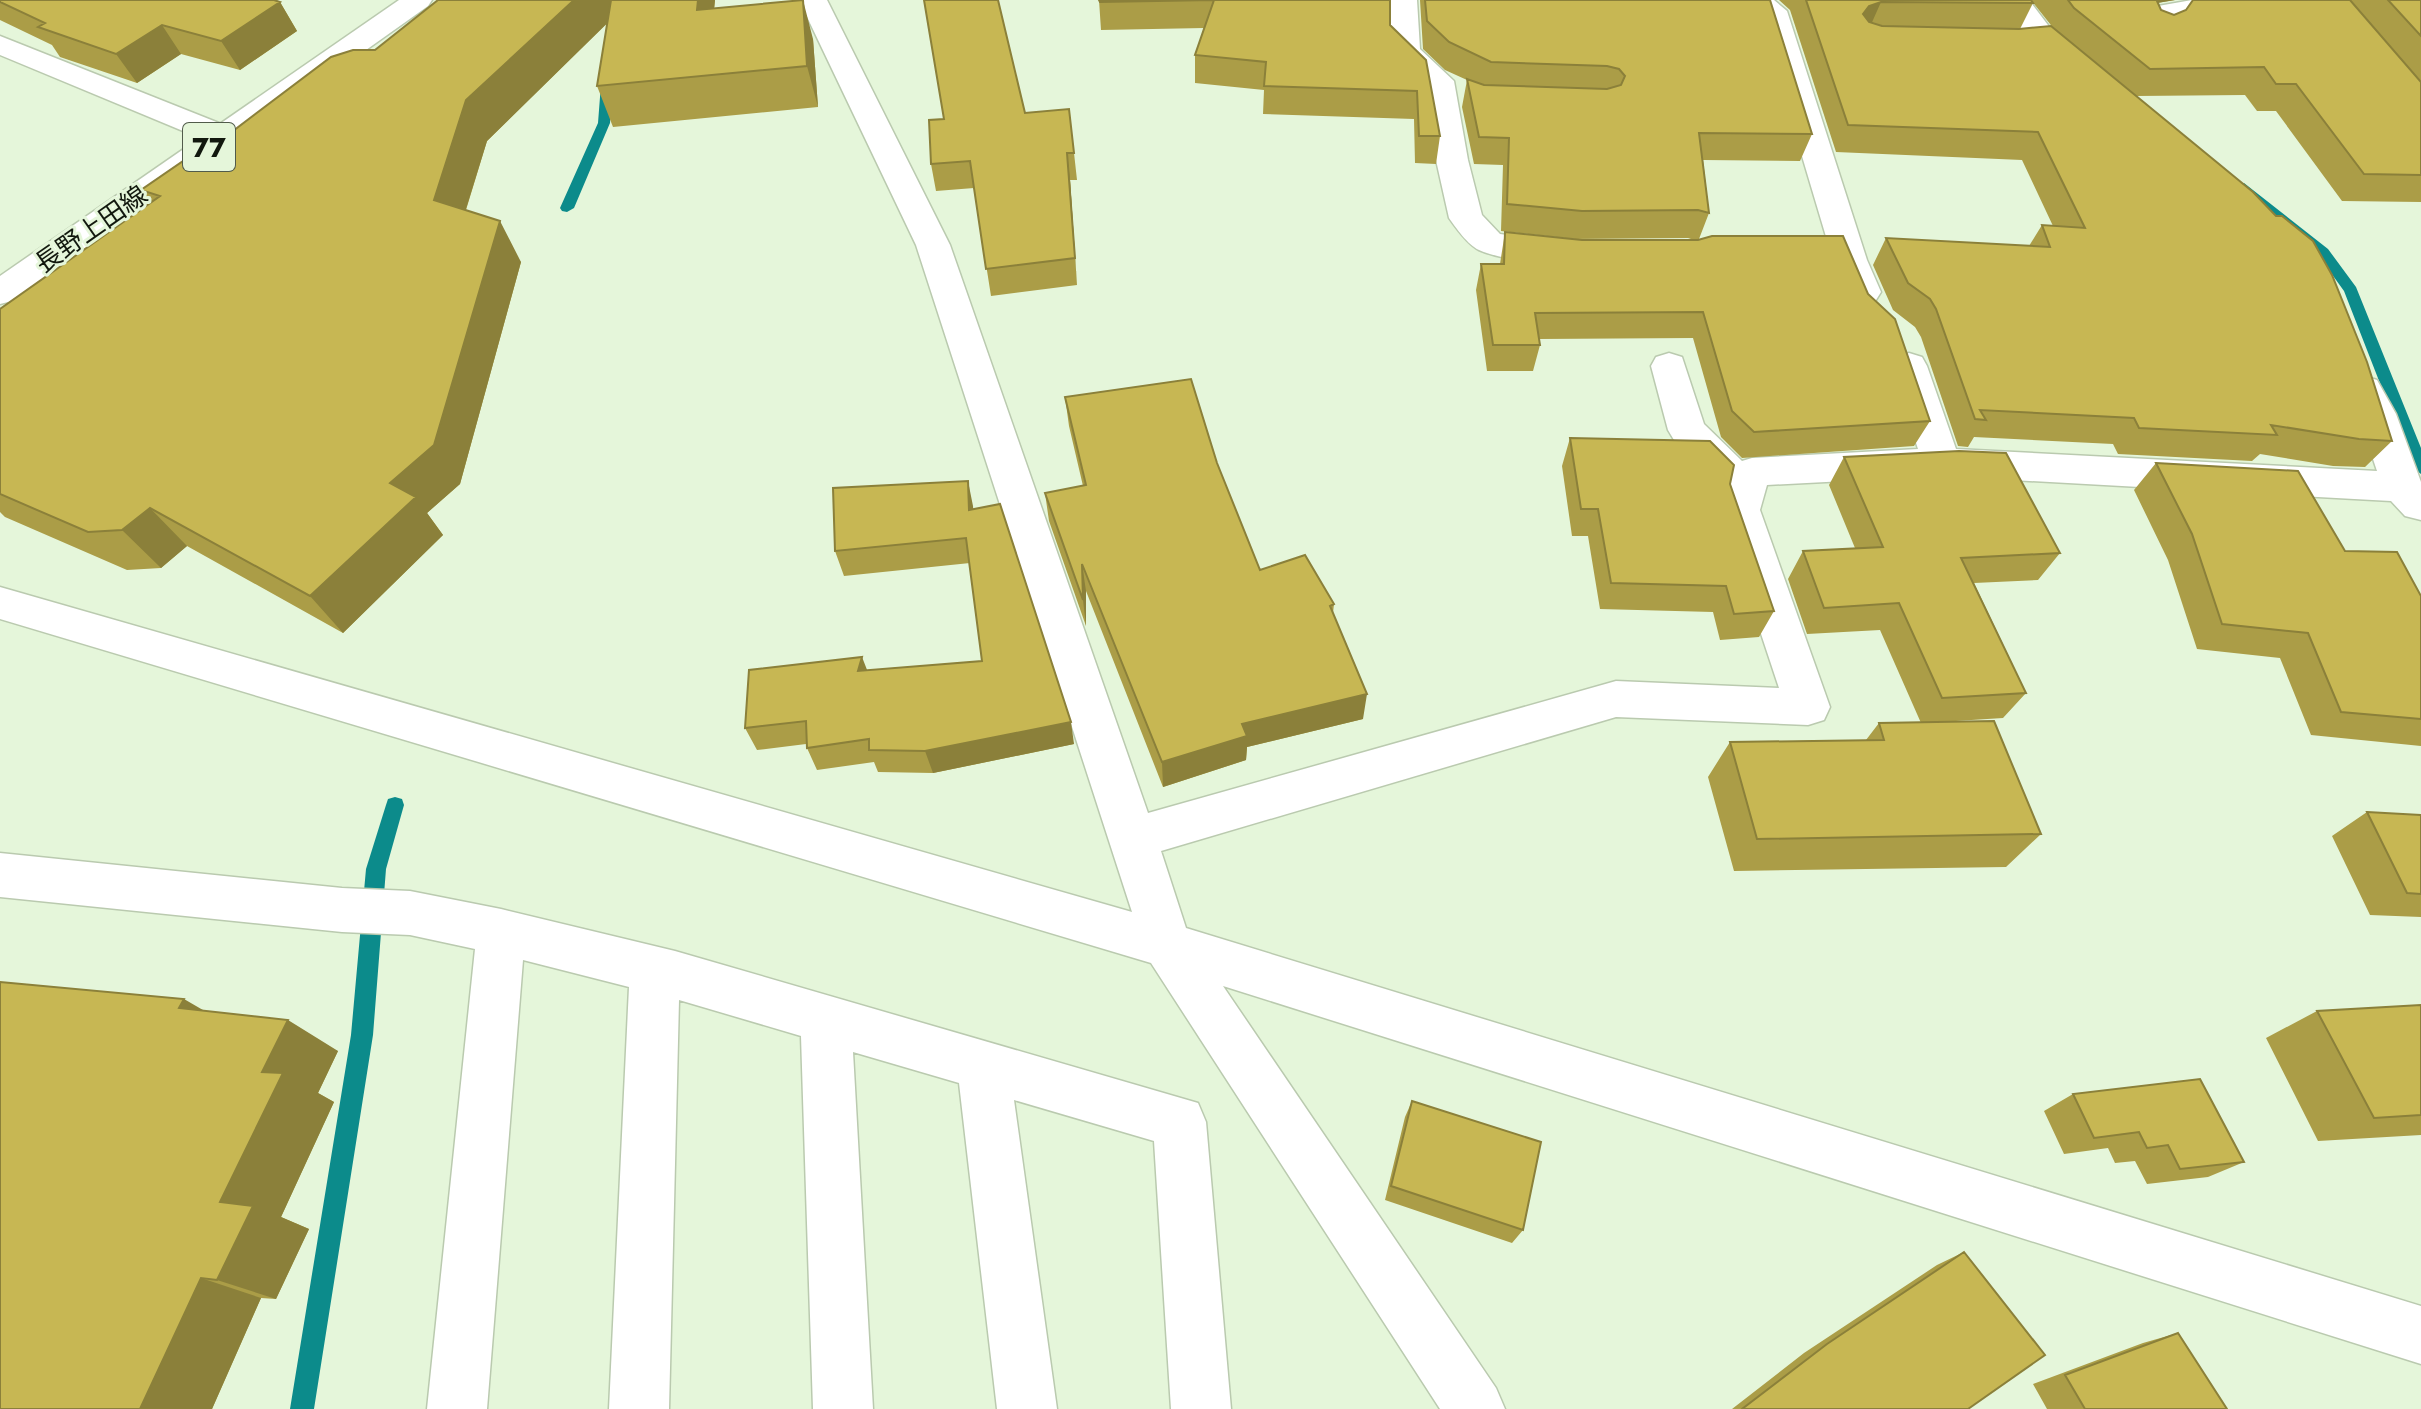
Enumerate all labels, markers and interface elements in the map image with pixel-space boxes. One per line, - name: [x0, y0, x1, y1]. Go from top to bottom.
- road number: 77: [183, 123, 235, 171]
- street label: 長野上田線: [27, 176, 155, 282]

